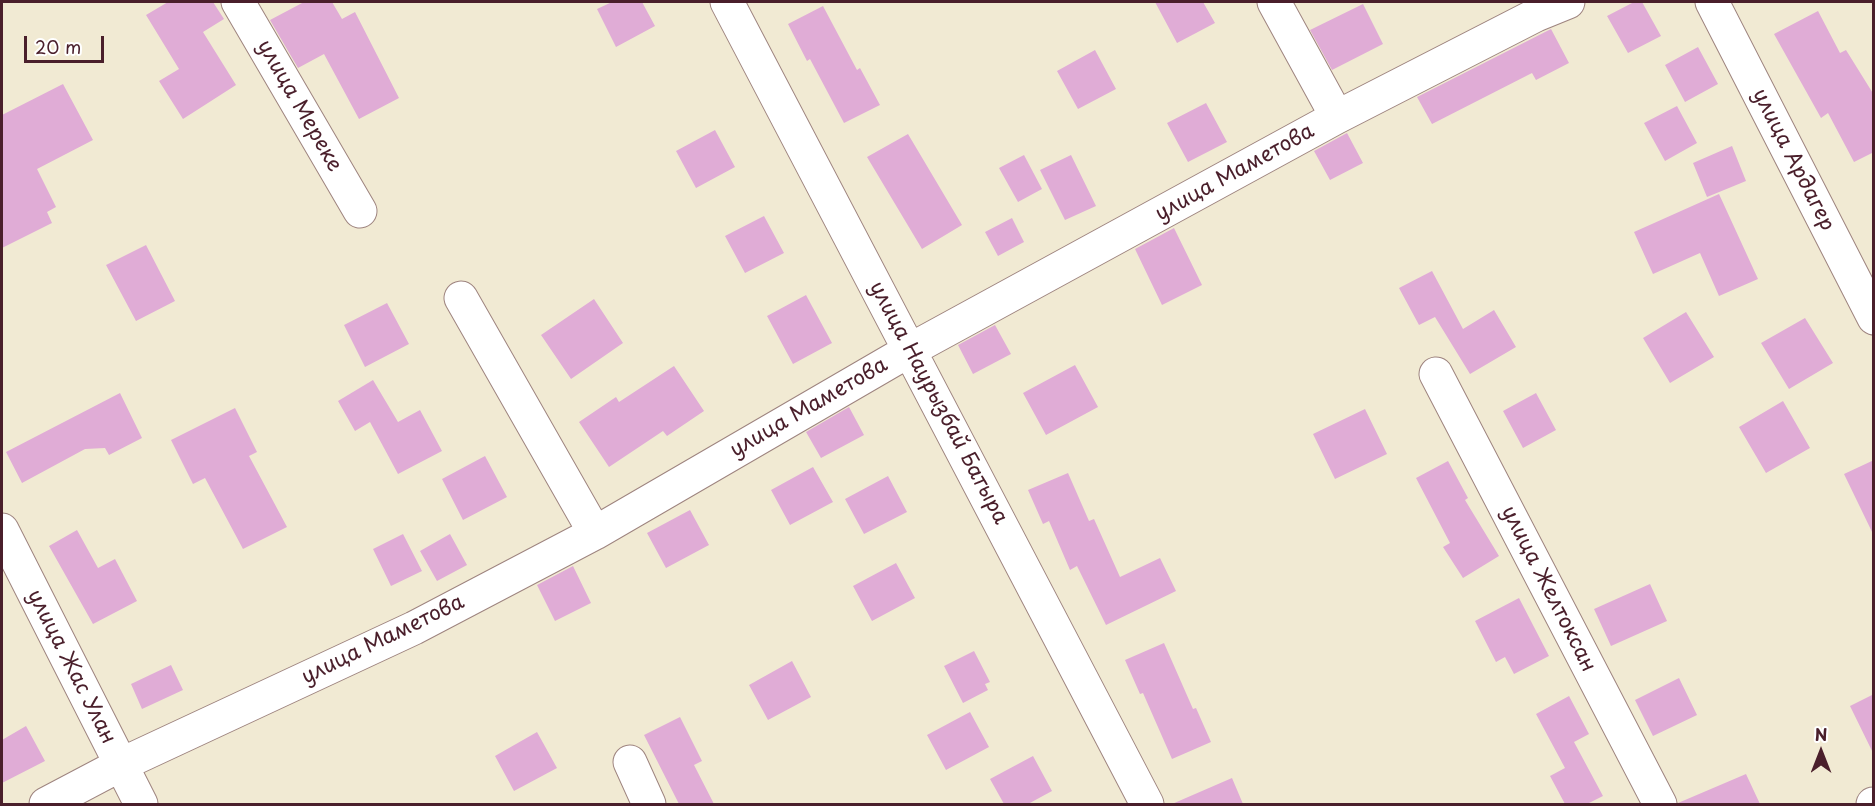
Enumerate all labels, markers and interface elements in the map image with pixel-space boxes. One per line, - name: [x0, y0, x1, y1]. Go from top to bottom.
- scale bar: [27, 24, 106, 62]
- text: 20 m: [35, 33, 81, 60]
- street label: улица Мереке: [251, 36, 347, 176]
- street label: улица Ардагер: [1746, 85, 1840, 235]
- street label: улица Маметова: [1151, 119, 1319, 227]
- street label: улица Наурызбай Батыра: [863, 277, 1013, 529]
- street label: улица Маметова: [726, 353, 892, 463]
- street label: улица Желтоксан: [1495, 502, 1601, 676]
- street label: улица Жас Улан: [21, 586, 121, 748]
- street label: улица Маметова: [298, 590, 468, 690]
- north arrow: [1791, 722, 1851, 782]
- text: N: [1815, 722, 1827, 746]

